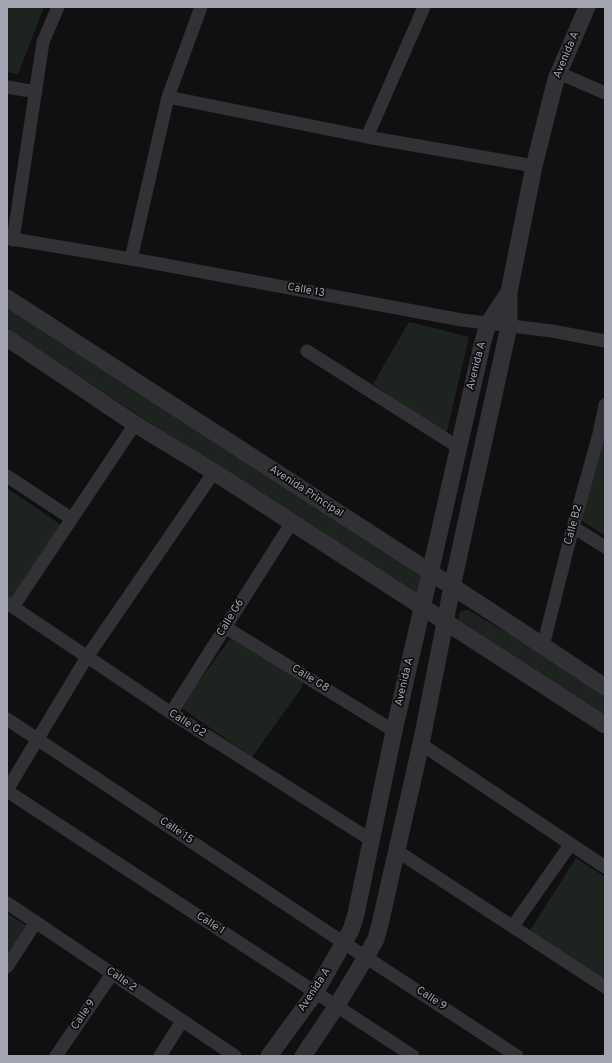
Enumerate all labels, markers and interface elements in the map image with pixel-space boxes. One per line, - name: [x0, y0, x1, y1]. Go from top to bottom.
- street label: Avenida A: [551, 30, 583, 80]
- street label: Calle 13: [286, 281, 326, 301]
- street label: Avenida A: [465, 340, 489, 392]
- street label: Avenida Principal: [266, 463, 346, 521]
- street label: Calle B2: [562, 504, 586, 546]
- street label: Calle G6: [214, 597, 248, 639]
- street label: Avenida A: [393, 656, 417, 708]
- street label: Calle G8: [289, 662, 331, 696]
- street label: Calle G2: [166, 707, 208, 741]
- street label: Calle 15: [157, 815, 195, 847]
- street label: Calle 1: [193, 910, 227, 938]
- street label: Calle 2: [103, 965, 139, 995]
- street label: Avenida A: [296, 966, 334, 1014]
- street label: Calle 9: [413, 984, 449, 1014]
- street label: Calle 9: [69, 997, 99, 1033]

